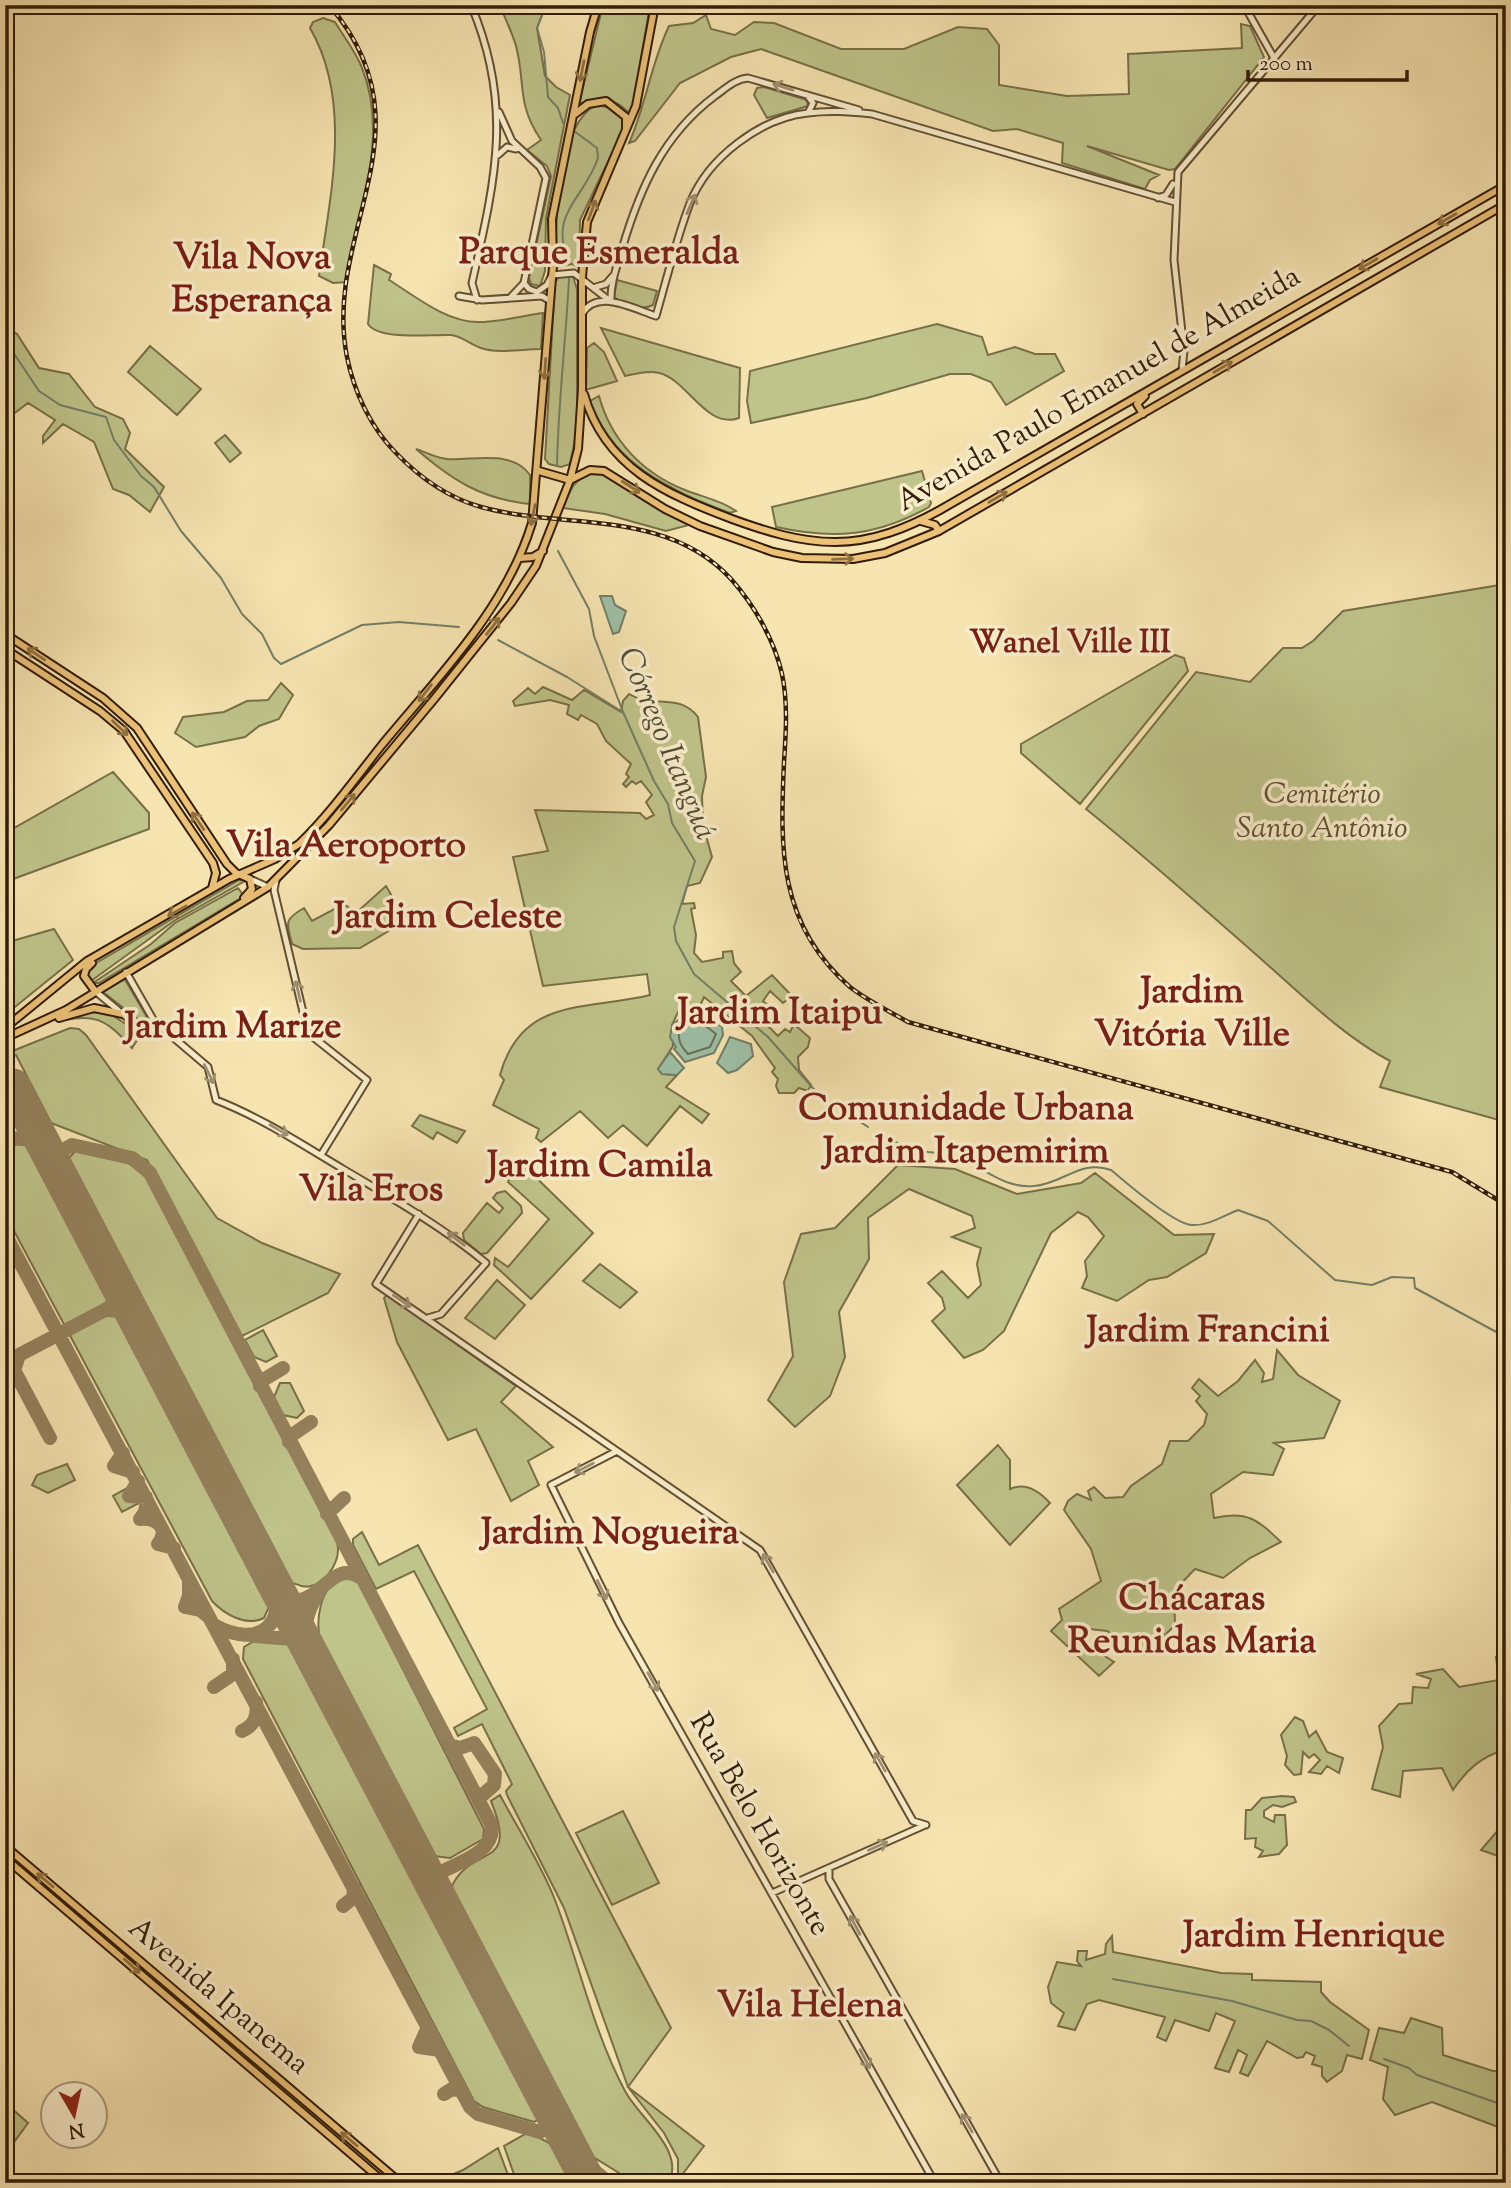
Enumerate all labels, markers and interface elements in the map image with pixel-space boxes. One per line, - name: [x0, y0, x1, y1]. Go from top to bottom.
- scale bar: [1248, 38, 1408, 82]
- text: 200 m: [1259, 50, 1313, 80]
- one-way arrow: [575, 59, 588, 82]
- one-way arrow: [773, 80, 795, 92]
- one-way arrow: [685, 194, 698, 215]
- one-way arrow: [586, 200, 599, 222]
- one-way arrow: [1437, 212, 1457, 226]
- district label: Parque Esmeralda: [459, 227, 739, 281]
- district label: Vila Nova Esperança: [172, 232, 332, 329]
- street label: Avenida Paulo Emanuel de Almeida: [889, 256, 1309, 524]
- one-way arrow: [1358, 257, 1378, 271]
- one-way arrow: [538, 358, 551, 380]
- one-way arrow: [1213, 359, 1233, 373]
- one-way arrow: [620, 480, 640, 494]
- one-way arrow: [987, 490, 1008, 503]
- one-way arrow: [526, 503, 540, 526]
- one-way arrow: [831, 552, 854, 566]
- one-way arrow: [485, 618, 500, 636]
- district label: Wanel Ville III: [969, 621, 1171, 667]
- water label: Córrego Itanguá: [605, 641, 727, 847]
- one-way arrow: [27, 647, 47, 661]
- one-way arrow: [417, 683, 432, 702]
- one-way arrow: [111, 719, 128, 736]
- park label: Cemitério Santo Antônio: [1237, 774, 1407, 851]
- one-way arrow: [340, 794, 356, 812]
- one-way arrow: [191, 811, 205, 831]
- district label: Vila Aeroporto: [226, 820, 466, 874]
- district label: Jardim Celeste: [331, 891, 562, 945]
- one-way arrow: [167, 904, 187, 918]
- district label: Jardim Vitória Ville: [1094, 966, 1290, 1063]
- one-way arrow: [291, 980, 305, 1003]
- district label: Jardim Itaipu: [674, 987, 883, 1041]
- district label: Jardim Marize: [121, 1001, 342, 1055]
- one-way arrow: [203, 1063, 216, 1084]
- district label: Comunidade Urbana Jardim Itapemirim: [798, 1083, 1134, 1180]
- one-way arrow: [268, 1123, 288, 1137]
- district label: Jardim Camila: [484, 1140, 713, 1194]
- district label: Vila Eros: [299, 1164, 443, 1218]
- one-way arrow: [448, 1232, 466, 1247]
- one-way arrow: [392, 1294, 411, 1308]
- district label: Jardim Francini: [1083, 1305, 1330, 1359]
- one-way arrow: [574, 1462, 595, 1475]
- district label: Jardim Nogueira: [478, 1507, 739, 1561]
- one-way arrow: [761, 1554, 775, 1574]
- district label: Chácaras Reunidas Maria: [1068, 1573, 1316, 1670]
- one-way arrow: [596, 1579, 610, 1600]
- one-way arrow: [647, 1671, 660, 1692]
- street label: Rua Belo Horizonte: [678, 1706, 840, 1944]
- one-way arrow: [873, 1752, 887, 1772]
- one-way arrow: [866, 1839, 888, 1852]
- one-way arrow: [36, 1872, 54, 1888]
- street label: Avenida Ipanema: [118, 1908, 318, 2086]
- district label: Jardim Henrique: [1180, 1910, 1445, 1964]
- one-way arrow: [848, 1916, 862, 1936]
- one-way arrow: [123, 1957, 140, 1974]
- district label: Vila Helena: [717, 1980, 903, 2034]
- one-way arrow: [859, 2048, 872, 2069]
- north arrow: [38, 2080, 108, 2150]
- one-way arrow: [960, 2114, 974, 2134]
- text: N: [67, 2115, 86, 2144]
- one-way arrow: [340, 2131, 358, 2147]

